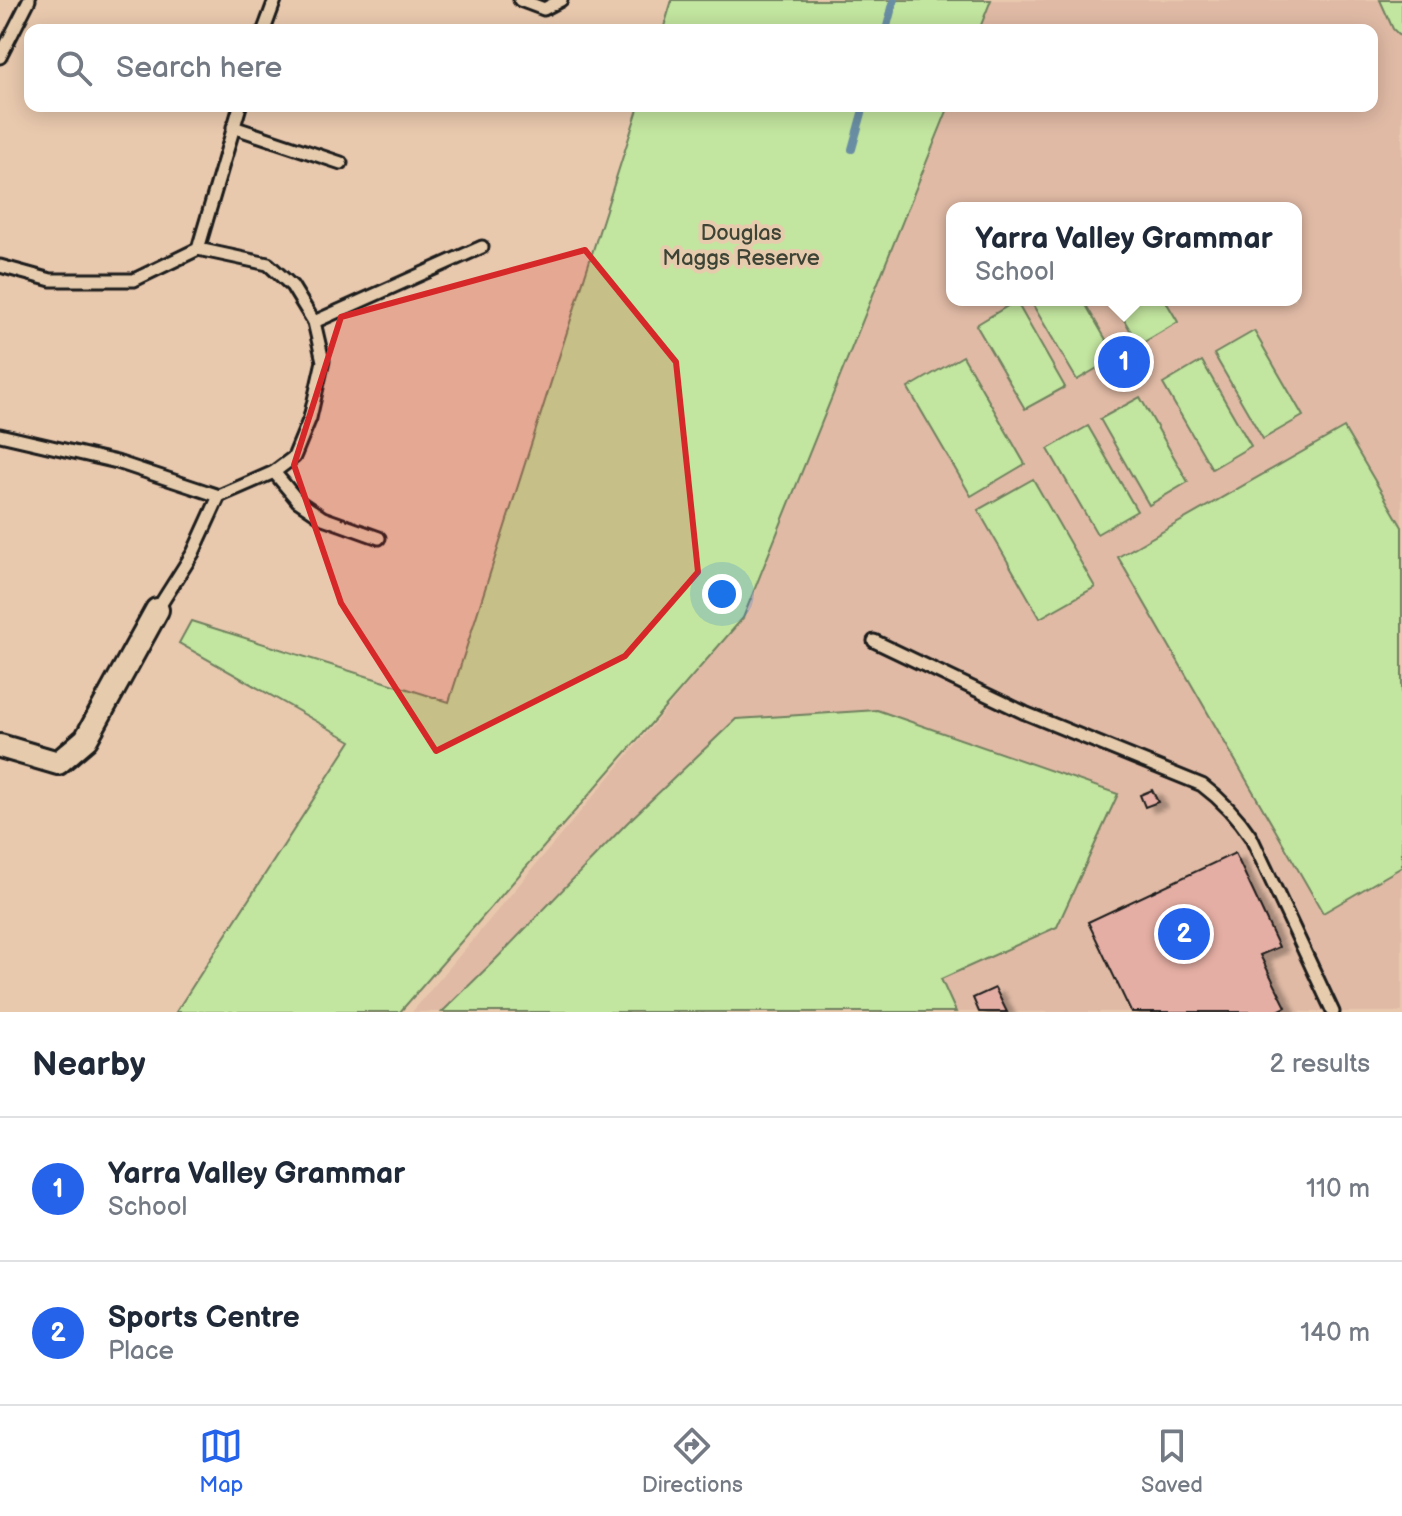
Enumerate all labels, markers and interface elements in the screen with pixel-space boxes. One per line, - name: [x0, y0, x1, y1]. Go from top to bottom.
- search box: [24, 24, 1378, 112]
- icon: search: [52, 46, 96, 90]
- text: Search here: [116, 50, 282, 86]
- popup: [946, 202, 1302, 306]
- park label: Douglas Maggs Reserve: [662, 220, 820, 272]
- text: Yarra Valley Grammar: [975, 221, 1273, 257]
- text: School: [975, 257, 1055, 288]
- pin: 1: [1098, 332, 1150, 392]
- your location: [702, 574, 742, 614]
- pin: 2: [1158, 904, 1210, 964]
- text: Nearby: [32, 1044, 146, 1085]
- text: 2 results: [1270, 1049, 1370, 1080]
- text: Yarra Valley Grammar: [108, 1156, 405, 1192]
- text: 1: [53, 1174, 63, 1205]
- text: 110 m: [1306, 1174, 1370, 1205]
- text: School: [108, 1192, 187, 1223]
- text: Sports Centre: [108, 1300, 300, 1336]
- text: 2: [50, 1318, 66, 1349]
- text: 140 m: [1300, 1318, 1370, 1349]
- text: Place: [108, 1336, 174, 1367]
- tab: Map: [199, 1424, 243, 1499]
- tab: Directions: [642, 1424, 743, 1499]
- tab: Saved: [1141, 1424, 1203, 1499]

